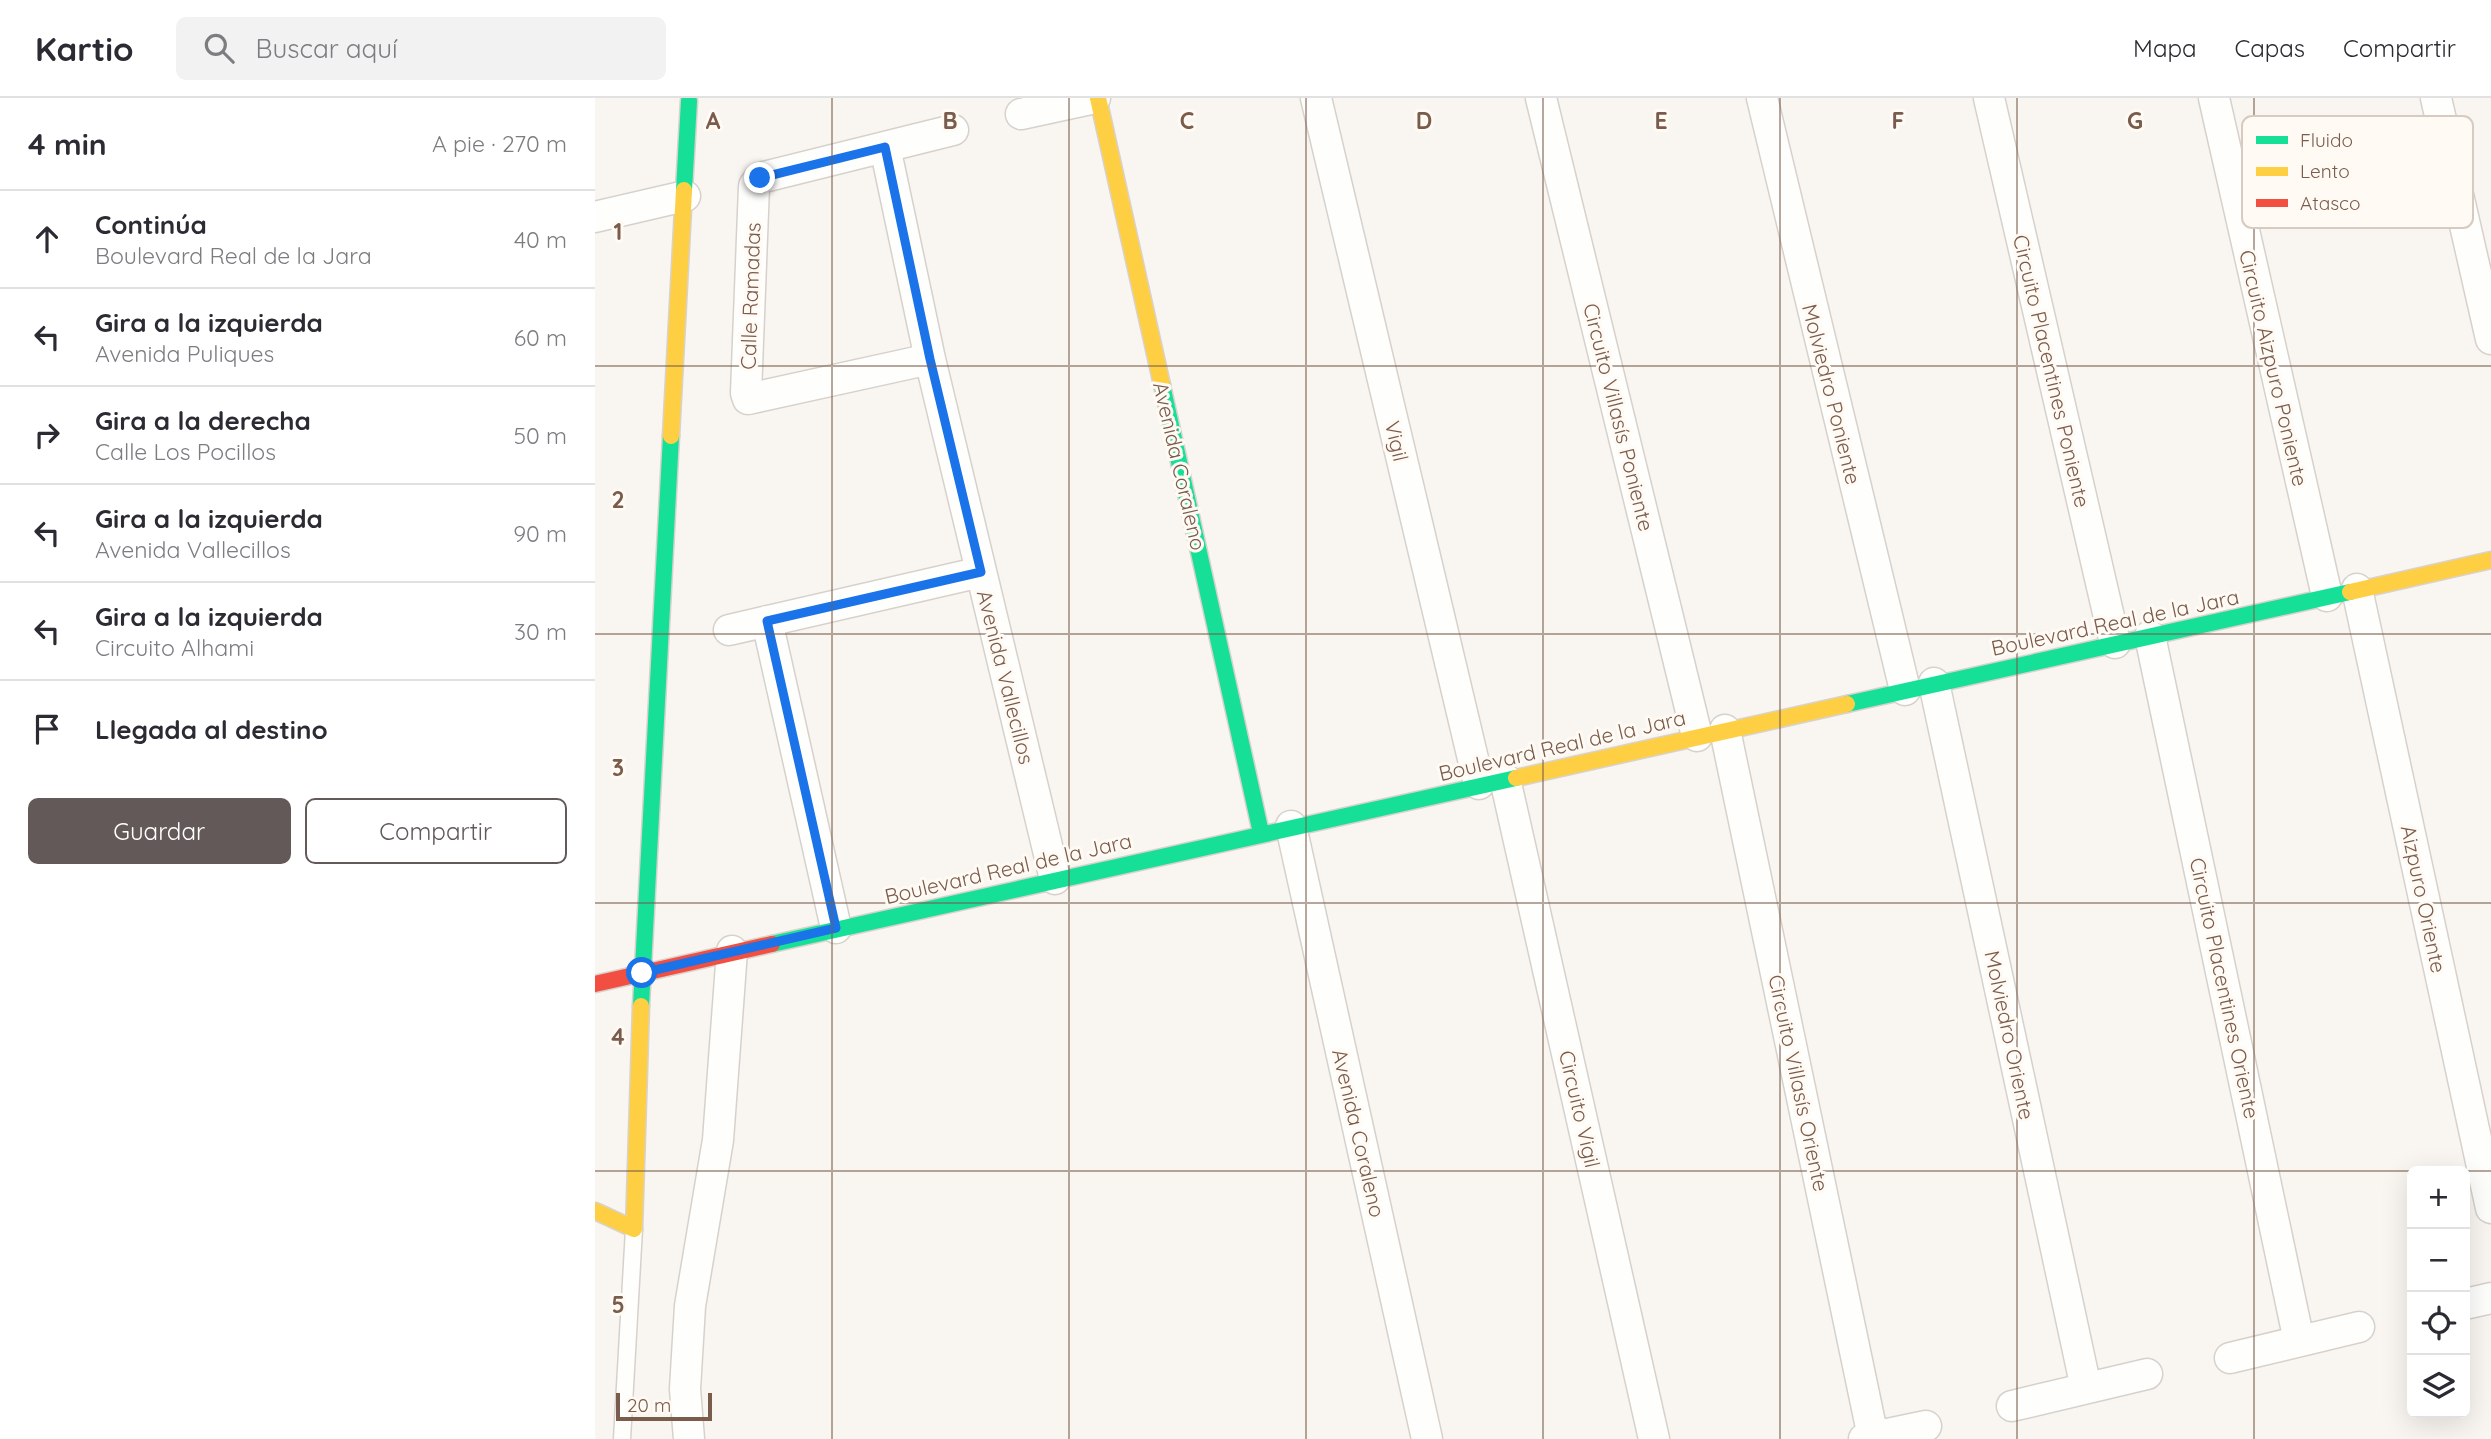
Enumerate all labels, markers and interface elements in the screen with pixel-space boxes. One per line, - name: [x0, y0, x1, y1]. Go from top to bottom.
- search box: [176, 17, 666, 80]
- text: Kartio: [35, 28, 134, 69]
- icon: search: [200, 29, 238, 67]
- text: Buscar aquí: [256, 32, 398, 65]
- text: Mapa: [2133, 33, 2197, 63]
- text: Capas: [2235, 33, 2305, 63]
- text: Compartir: [2343, 33, 2456, 63]
- text: A: [706, 106, 721, 135]
- text: B: [942, 106, 958, 135]
- text: C: [1180, 106, 1194, 135]
- text: D: [1416, 106, 1432, 135]
- text: E: [1654, 106, 1668, 135]
- text: F: [1892, 106, 1904, 135]
- text: G: [2127, 106, 2143, 135]
- legend: [2242, 116, 2473, 228]
- text: 4 min: [28, 125, 107, 163]
- text: Fluido: [2300, 128, 2353, 152]
- text: A pie · 270 m: [432, 129, 567, 158]
- text: Lento: [2300, 159, 2350, 183]
- route end: [744, 162, 775, 193]
- text: Atasco: [2300, 191, 2360, 215]
- text: Continúa: [95, 208, 207, 241]
- text: 1: [614, 217, 622, 246]
- icon: ahead: [28, 220, 66, 258]
- street label: Calle Ramadas: [734, 222, 766, 370]
- text: 40 m: [514, 225, 567, 254]
- street label: Circuito Placentines Poniente: [2008, 232, 2096, 510]
- text: Boulevard Real de la Jara: [95, 241, 372, 270]
- street label: Circuito Aizpuro Poniente: [2234, 247, 2314, 489]
- street label: Circuito Villasís Poniente: [1578, 300, 1660, 534]
- street label: Molviedro Poniente: [1797, 301, 1867, 487]
- text: Gira a la izquierda: [95, 306, 323, 339]
- icon: left: [28, 318, 66, 356]
- text: 60 m: [514, 323, 567, 352]
- text: Avenida Puliques: [95, 339, 274, 368]
- street label: Avenida Coraleno: [1148, 379, 1212, 553]
- text: Gira a la derecha: [95, 404, 311, 437]
- icon: right: [28, 416, 66, 454]
- street label: Vigil: [1380, 418, 1414, 464]
- text: 50 m: [514, 421, 567, 450]
- text: Calle Los Pocillos: [95, 437, 276, 466]
- text: 2: [611, 485, 625, 514]
- text: Gira a la izquierda: [95, 502, 323, 535]
- icon: left: [28, 514, 66, 552]
- text: 90 m: [513, 519, 567, 548]
- text: Avenida Vallecillos: [95, 535, 291, 564]
- street label: Boulevard Real de la Jara: [1989, 583, 2241, 661]
- street label: Avenida Vallecillos: [972, 587, 1040, 767]
- text: Gira a la izquierda: [95, 600, 323, 633]
- icon: left: [28, 612, 66, 650]
- text: 30 m: [514, 617, 567, 646]
- text: Circuito Alhami: [95, 633, 254, 662]
- street label: Boulevard Real de la Jara: [1436, 704, 1688, 786]
- icon: arrive: [28, 710, 66, 748]
- text: Llegada al destino: [95, 713, 328, 746]
- text: 3: [612, 753, 624, 782]
- button: Guardar: [28, 798, 291, 864]
- button: Compartir: [305, 798, 567, 864]
- street label: Aizpuro Oriente: [2396, 823, 2452, 975]
- street label: Boulevard Real de la Jara: [882, 827, 1134, 909]
- street label: Circuito Placentines Oriente: [2185, 855, 2265, 1121]
- street label: Molviedro Oriente: [1979, 948, 2041, 1122]
- route start: [626, 957, 657, 988]
- street label: Circuito Villasís Oriente: [1763, 972, 1835, 1194]
- text: 4: [611, 1022, 625, 1051]
- street label: Avenida Coraleno: [1327, 1046, 1391, 1220]
- street label: Circuito Vigil: [1554, 1048, 1606, 1170]
- map controls: [2407, 1166, 2470, 1418]
- button: +: [2407, 1166, 2470, 1229]
- button: −: [2407, 1229, 2470, 1292]
- text: 5: [611, 1290, 625, 1319]
- button: locate: [2407, 1292, 2470, 1355]
- button: layers: [2407, 1355, 2470, 1418]
- scale bar: [616, 1390, 712, 1422]
- text: 20 m: [627, 1393, 671, 1417]

